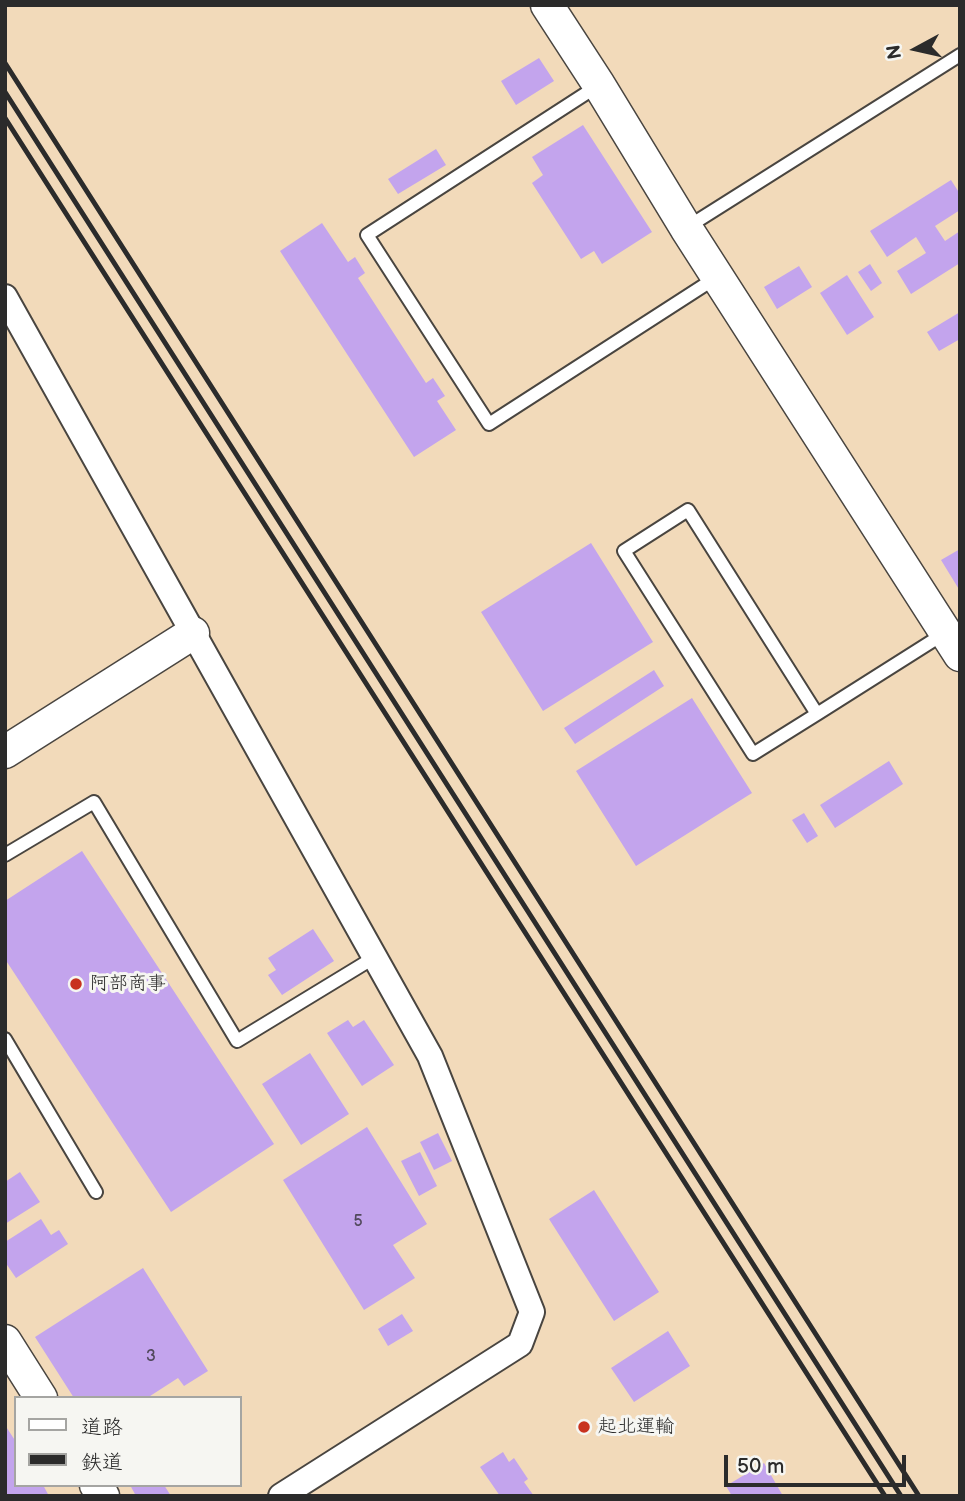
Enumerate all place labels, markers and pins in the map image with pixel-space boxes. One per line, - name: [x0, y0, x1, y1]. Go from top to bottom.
- place label: 阿部商事: [90, 973, 166, 995]
- marker: 阿部商事: [68, 976, 84, 992]
- place label: 起北運輸: [598, 1416, 674, 1438]
- marker: 起北運輸: [576, 1419, 592, 1435]

